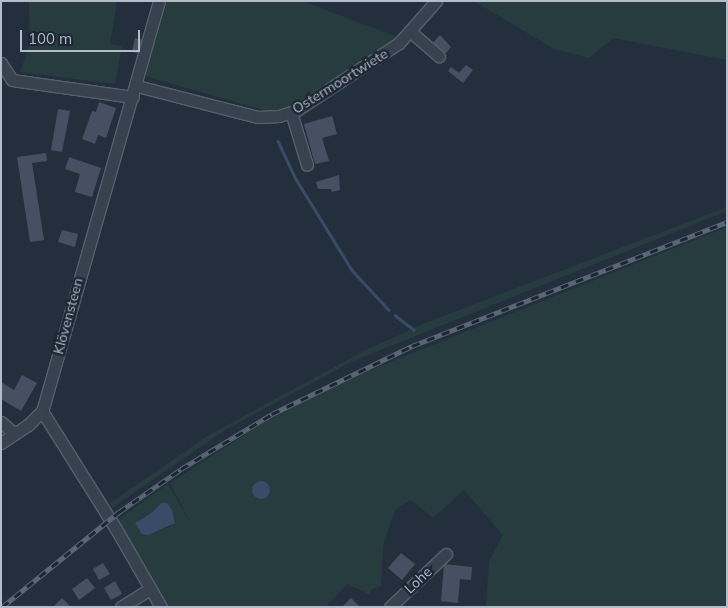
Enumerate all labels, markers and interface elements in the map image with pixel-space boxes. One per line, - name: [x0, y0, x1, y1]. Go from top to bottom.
- scale bar: [22, 20, 142, 52]
- text: 100 m: [28, 29, 72, 48]
- street label: Ostermoortwiete: [289, 45, 391, 117]
- street label: Klövensteen: [50, 276, 86, 356]
- street label: Lohe: [401, 563, 435, 597]

